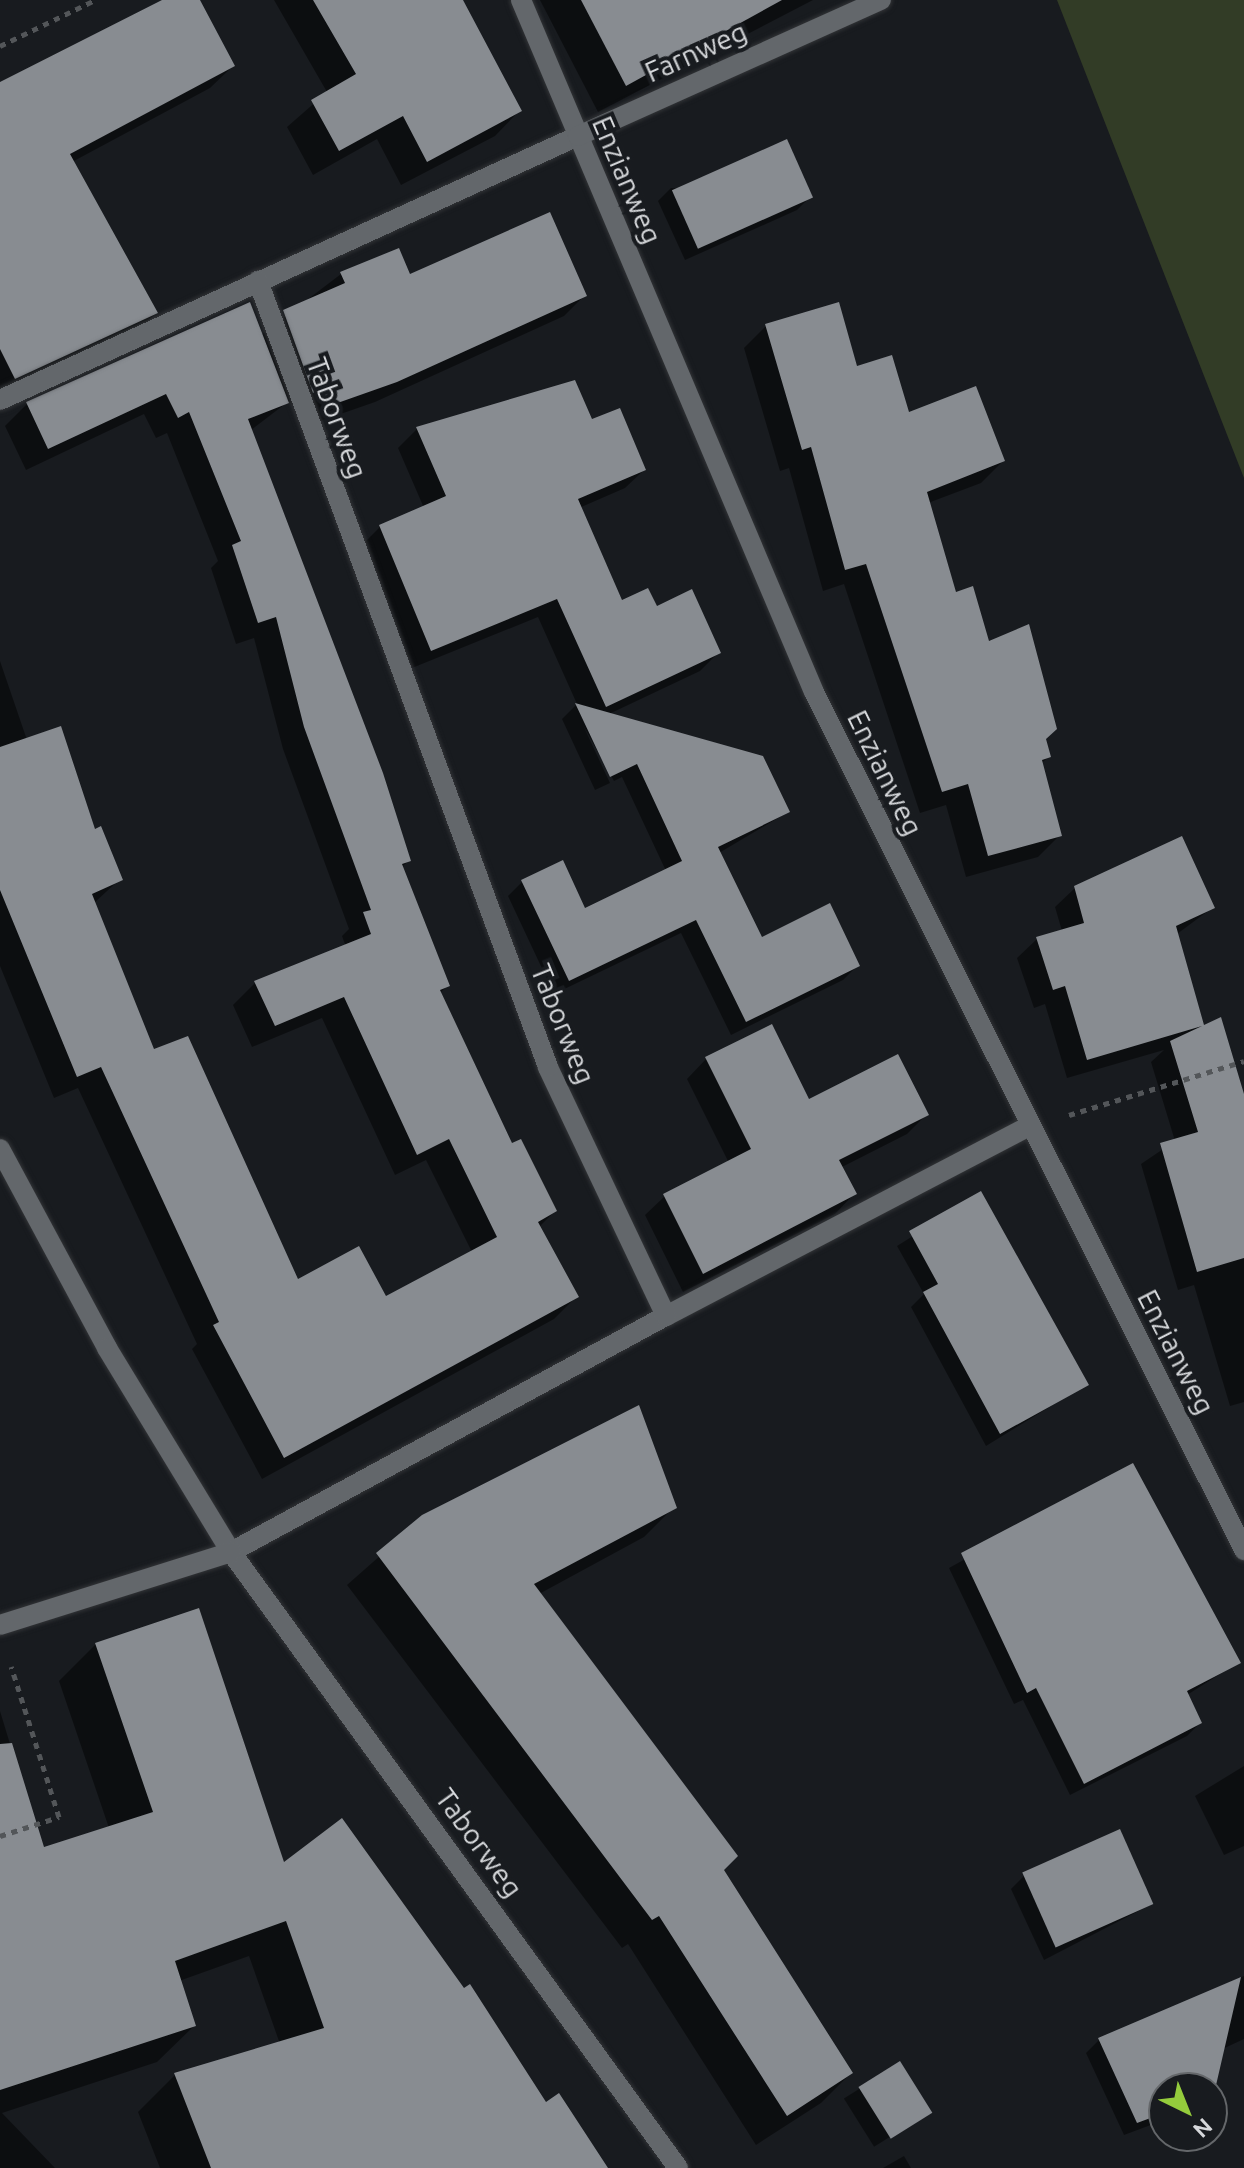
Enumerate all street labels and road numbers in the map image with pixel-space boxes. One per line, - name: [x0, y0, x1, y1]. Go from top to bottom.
- street label: Farnweg: [640, 15, 752, 89]
- street label: Enzianweg: [585, 111, 669, 249]
- street label: Taborweg: [300, 353, 374, 483]
- street label: Enzianweg: [840, 705, 930, 841]
- street label: Taborweg: [524, 959, 602, 1089]
- street label: Enzianweg: [1130, 1284, 1222, 1420]
- street label: Taborweg: [428, 1782, 530, 1904]

